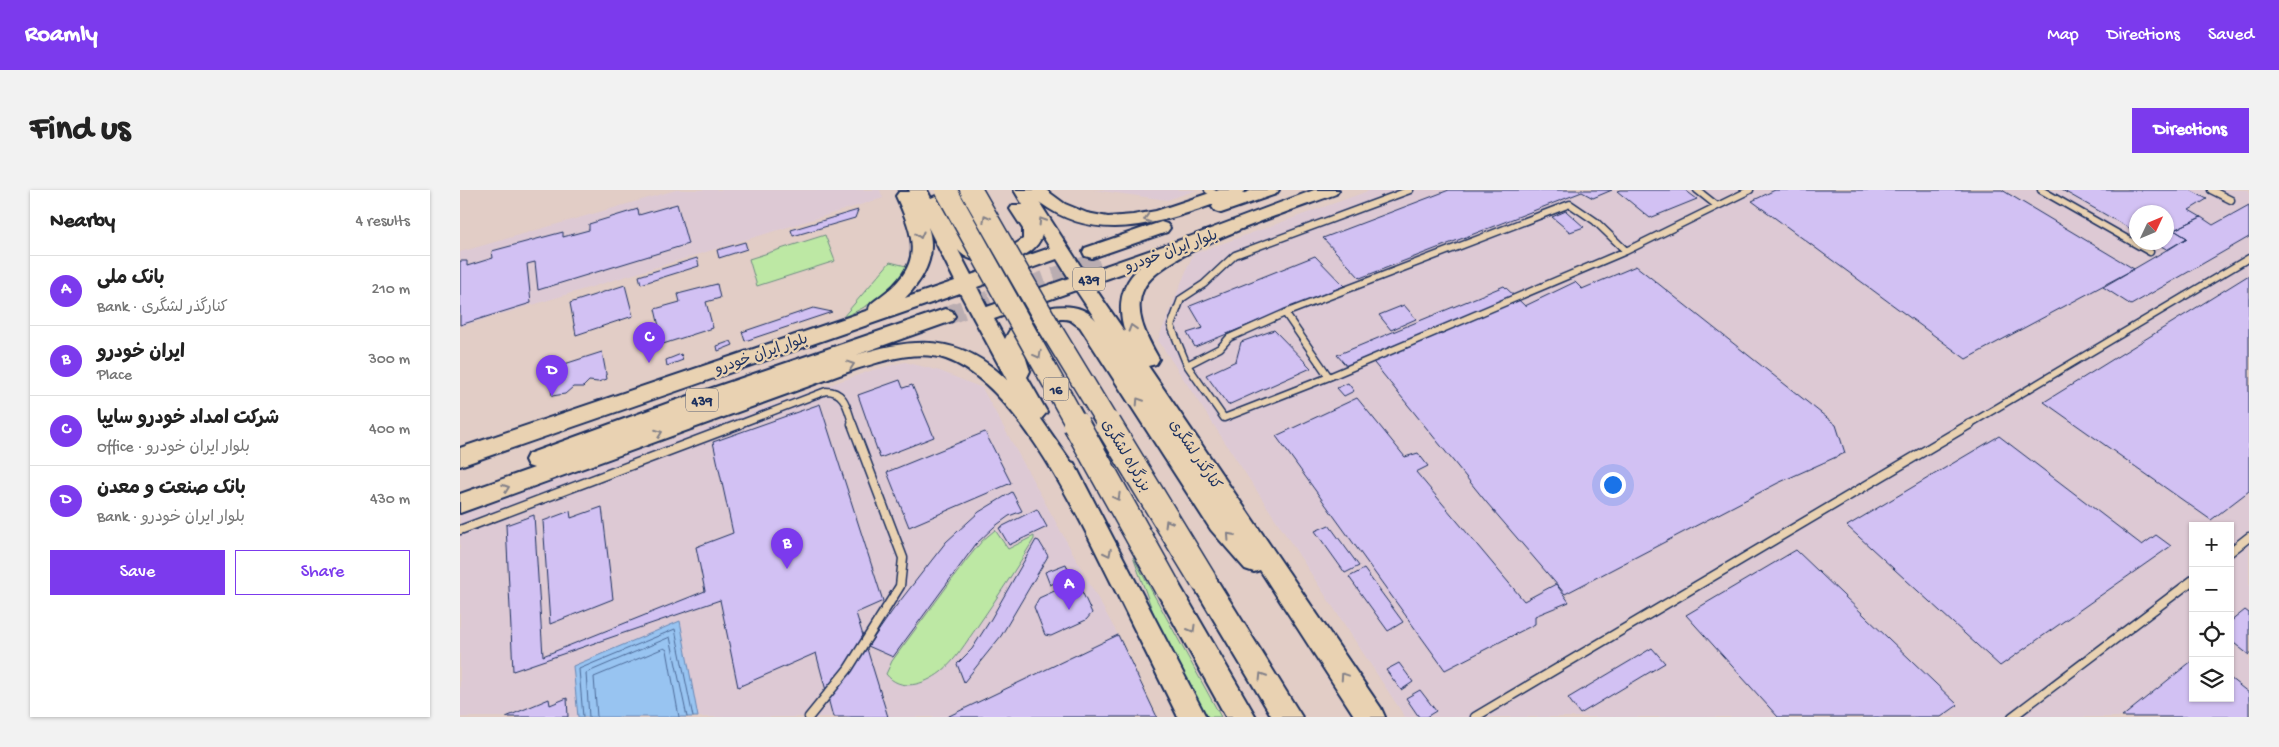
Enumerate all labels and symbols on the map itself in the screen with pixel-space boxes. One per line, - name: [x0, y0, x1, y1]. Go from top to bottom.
- north arrow: [2129, 205, 2174, 250]
- one-way arrow: [1143, 213, 1151, 223]
- one-way arrow: [983, 215, 993, 224]
- one-way arrow: [1039, 217, 1049, 226]
- street label: بلوار ایران خودرو: [1122, 227, 1220, 277]
- one-way arrow: [914, 231, 925, 240]
- road number: 439: [1073, 268, 1105, 290]
- pin: C: [633, 322, 665, 363]
- one-way arrow: [1128, 324, 1138, 333]
- street label: بلوار ایران خودرو: [712, 331, 811, 380]
- one-way arrow: [1031, 350, 1041, 359]
- pin: D: [536, 355, 568, 396]
- one-way arrow: [846, 361, 854, 371]
- road number: 16: [1044, 378, 1068, 400]
- road number: 439: [686, 388, 718, 412]
- one-way arrow: [1136, 397, 1146, 406]
- street label: کنارگذر لشگری: [1164, 415, 1226, 494]
- street label: بزرگراه لشگری: [1097, 416, 1156, 495]
- one-way arrow: [654, 429, 663, 439]
- your location: [1600, 472, 1626, 498]
- one-way arrow: [501, 484, 510, 494]
- one-way arrow: [1111, 492, 1121, 501]
- one-way arrow: [1165, 520, 1175, 529]
- pin: B: [771, 528, 803, 569]
- one-way arrow: [1227, 532, 1236, 541]
- one-way arrow: [1102, 548, 1112, 557]
- pin: A: [1053, 569, 1085, 610]
- one-way arrow: [1185, 624, 1195, 633]
- one-way arrow: [1259, 672, 1269, 681]
- one-way arrow: [1341, 673, 1350, 682]

